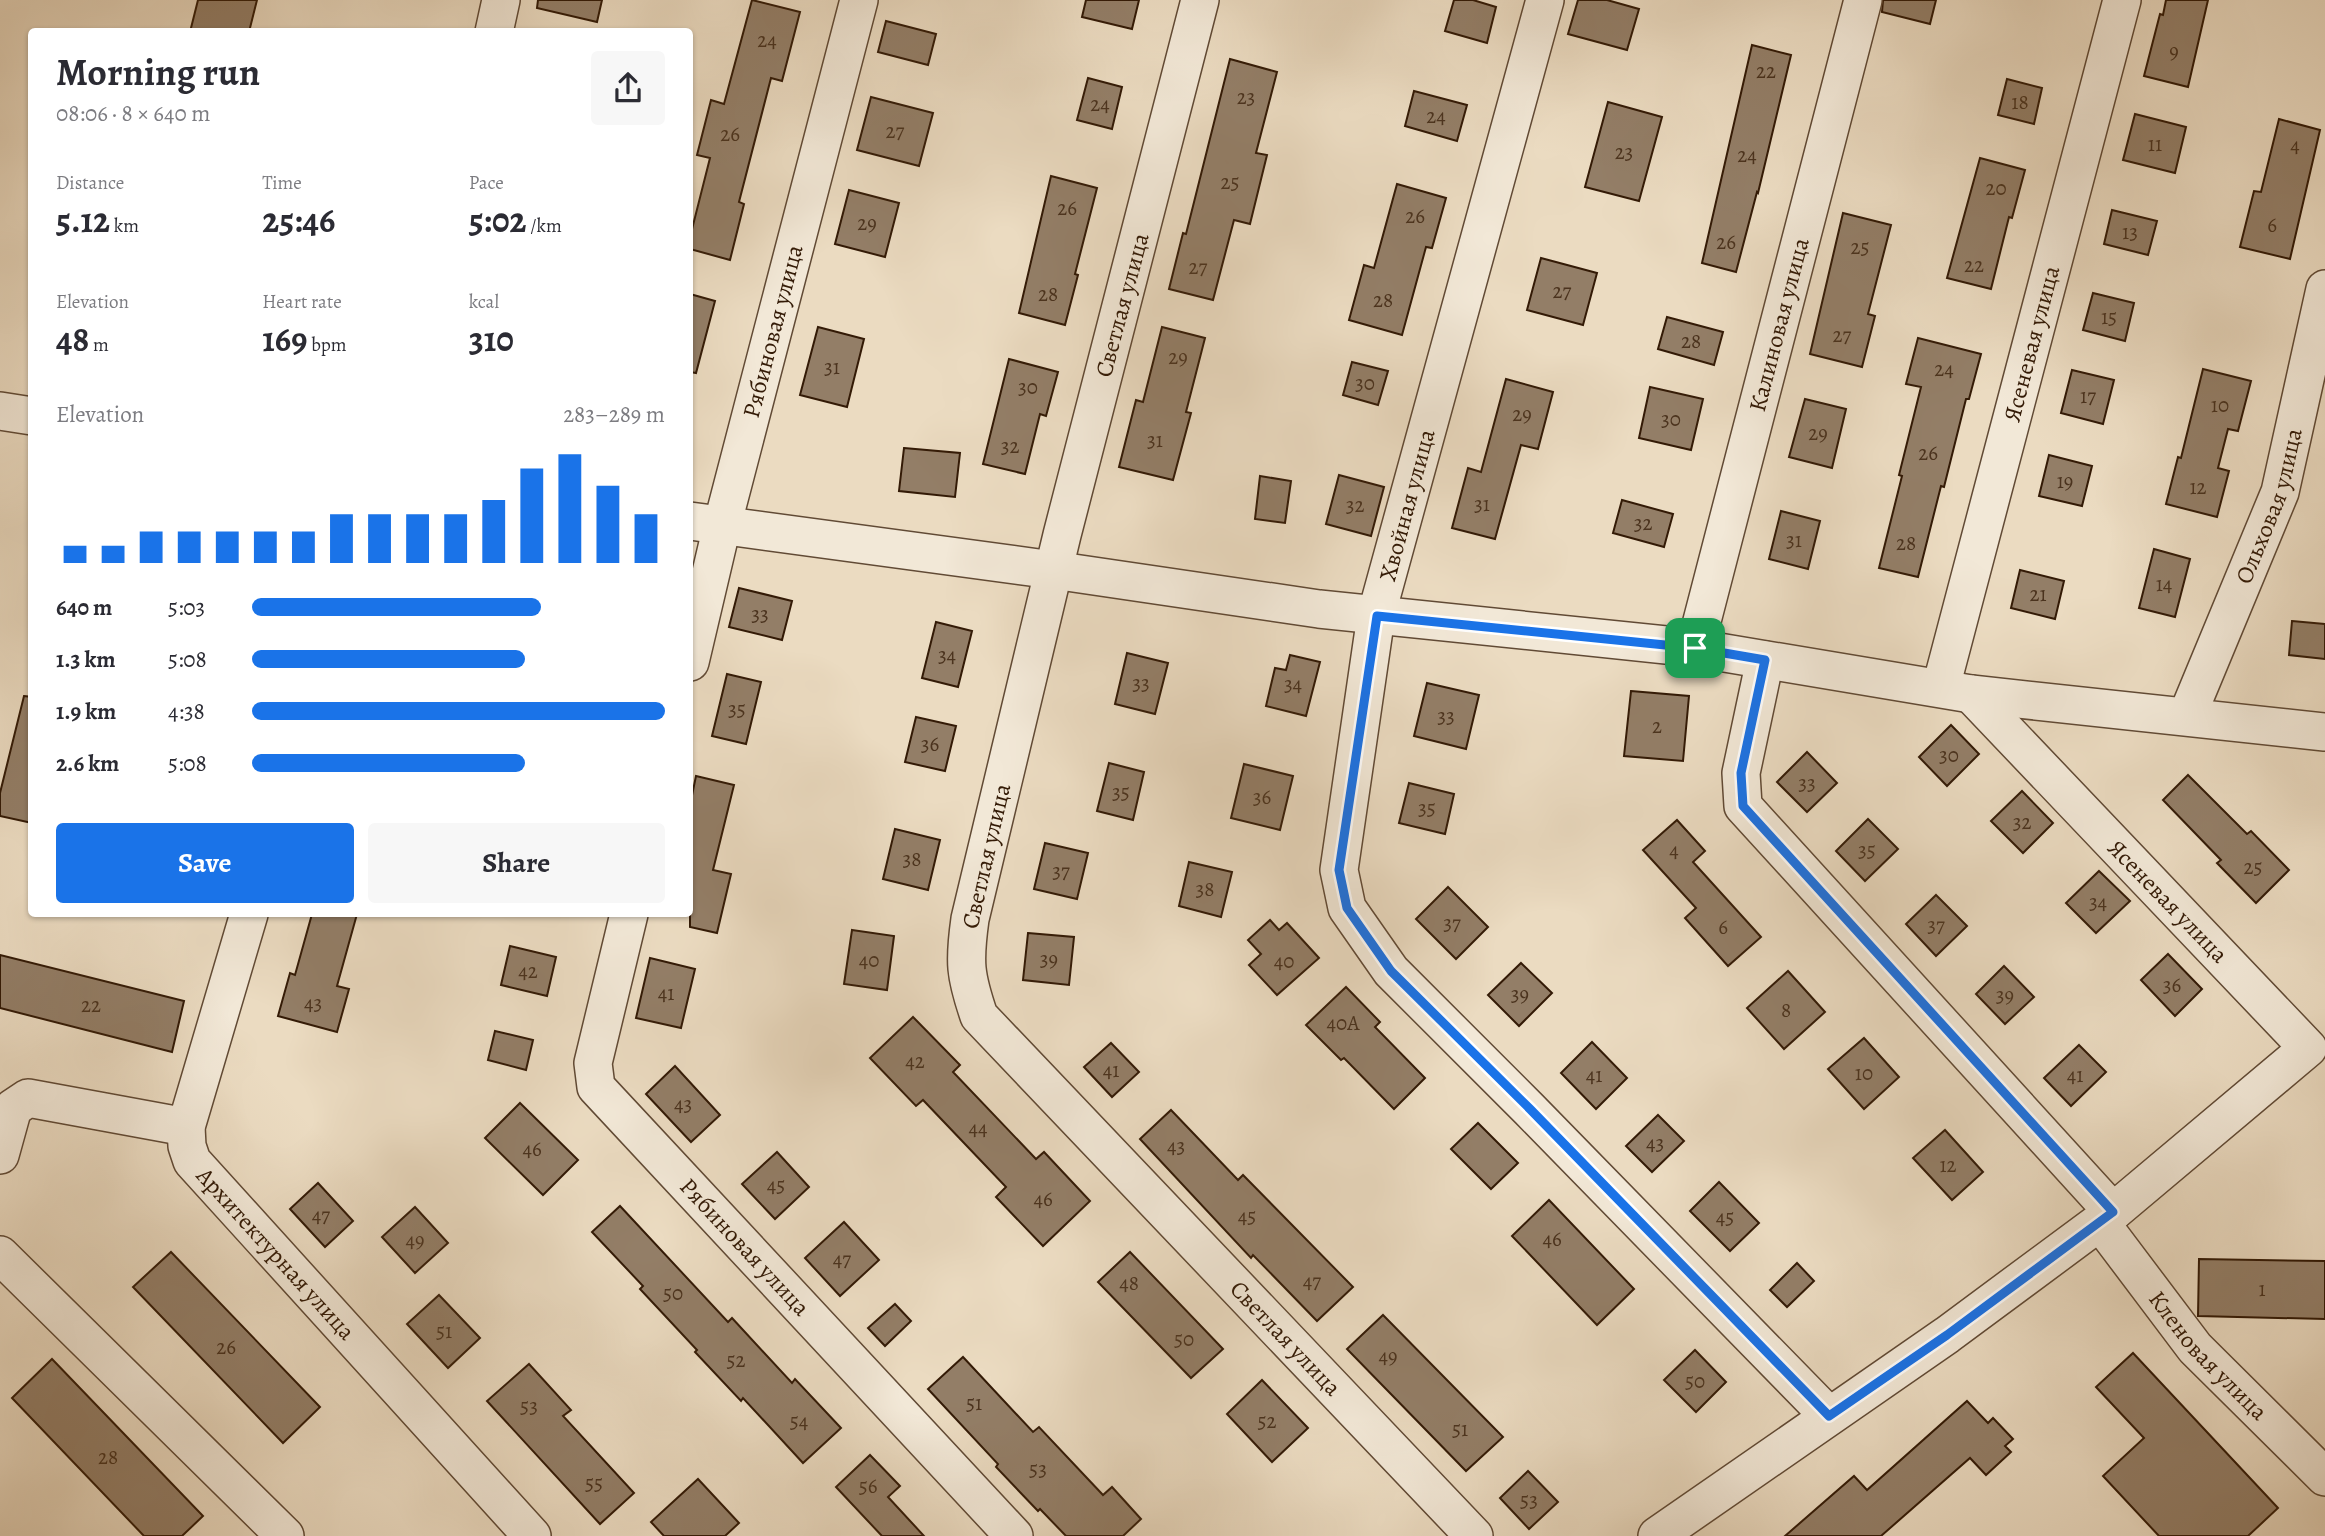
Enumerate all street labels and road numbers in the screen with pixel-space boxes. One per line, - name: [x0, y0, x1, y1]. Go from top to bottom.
- street label: Светлая улица: [1087, 229, 1157, 381]
- street label: Калиновая улица: [1741, 234, 1817, 415]
- street label: Рябиновая улица: [735, 241, 811, 421]
- street label: Ясеневая улица: [1996, 262, 2067, 425]
- street label: Ольховая улица: [2228, 425, 2310, 589]
- street label: Хвойная улица: [1371, 426, 1443, 584]
- street label: Светлая улица: [954, 780, 1018, 932]
- street label: Ясеневая улица: [2101, 832, 2235, 970]
- street label: Архитектурная улица: [189, 1160, 363, 1347]
- street label: Рябиновая улица: [673, 1171, 817, 1323]
- street label: Светлая улица: [1223, 1273, 1348, 1403]
- street label: Кленовая улица: [2141, 1284, 2275, 1427]

